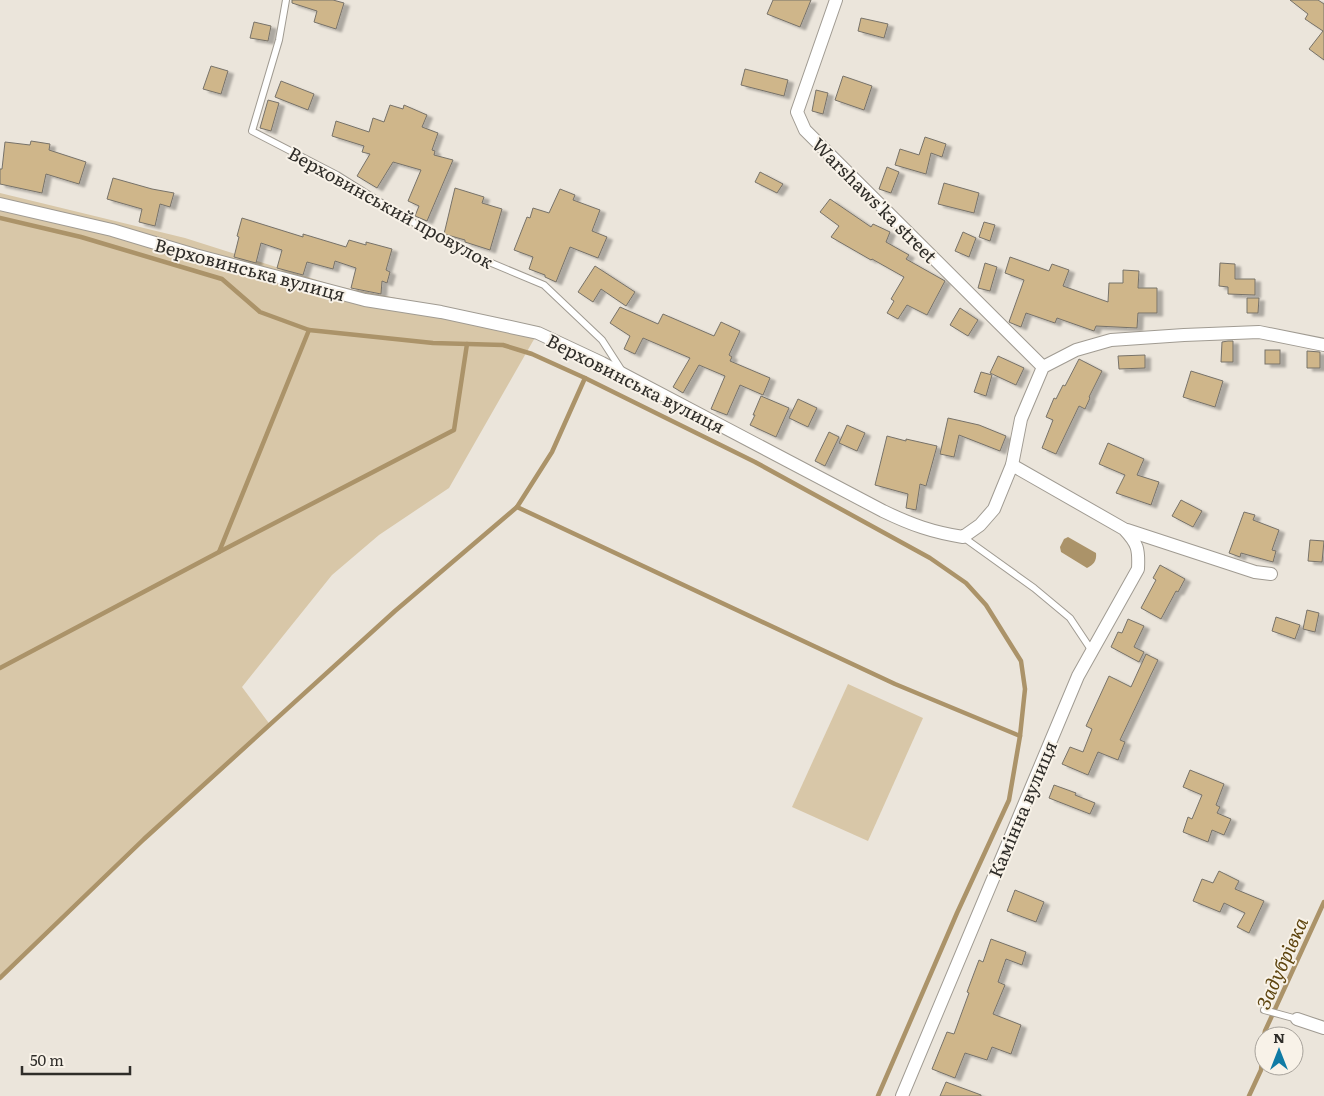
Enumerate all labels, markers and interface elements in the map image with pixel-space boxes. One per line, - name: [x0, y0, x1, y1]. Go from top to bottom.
- street label: Warshaws'ka street: [806, 131, 944, 269]
- street label: Верховинський провулок: [283, 139, 499, 275]
- street label: Верховинська вулиця: [152, 231, 348, 307]
- street label: Верховинська вулиця: [542, 326, 730, 440]
- street label: Камінна вулиця: [981, 736, 1063, 882]
- water label: Задубрівка: [1248, 912, 1314, 1014]
- north arrow: [1254, 1026, 1304, 1076]
- text: N: [1273, 1027, 1285, 1047]
- scale bar: [22, 1044, 130, 1076]
- text: 50 m: [30, 1048, 64, 1071]

